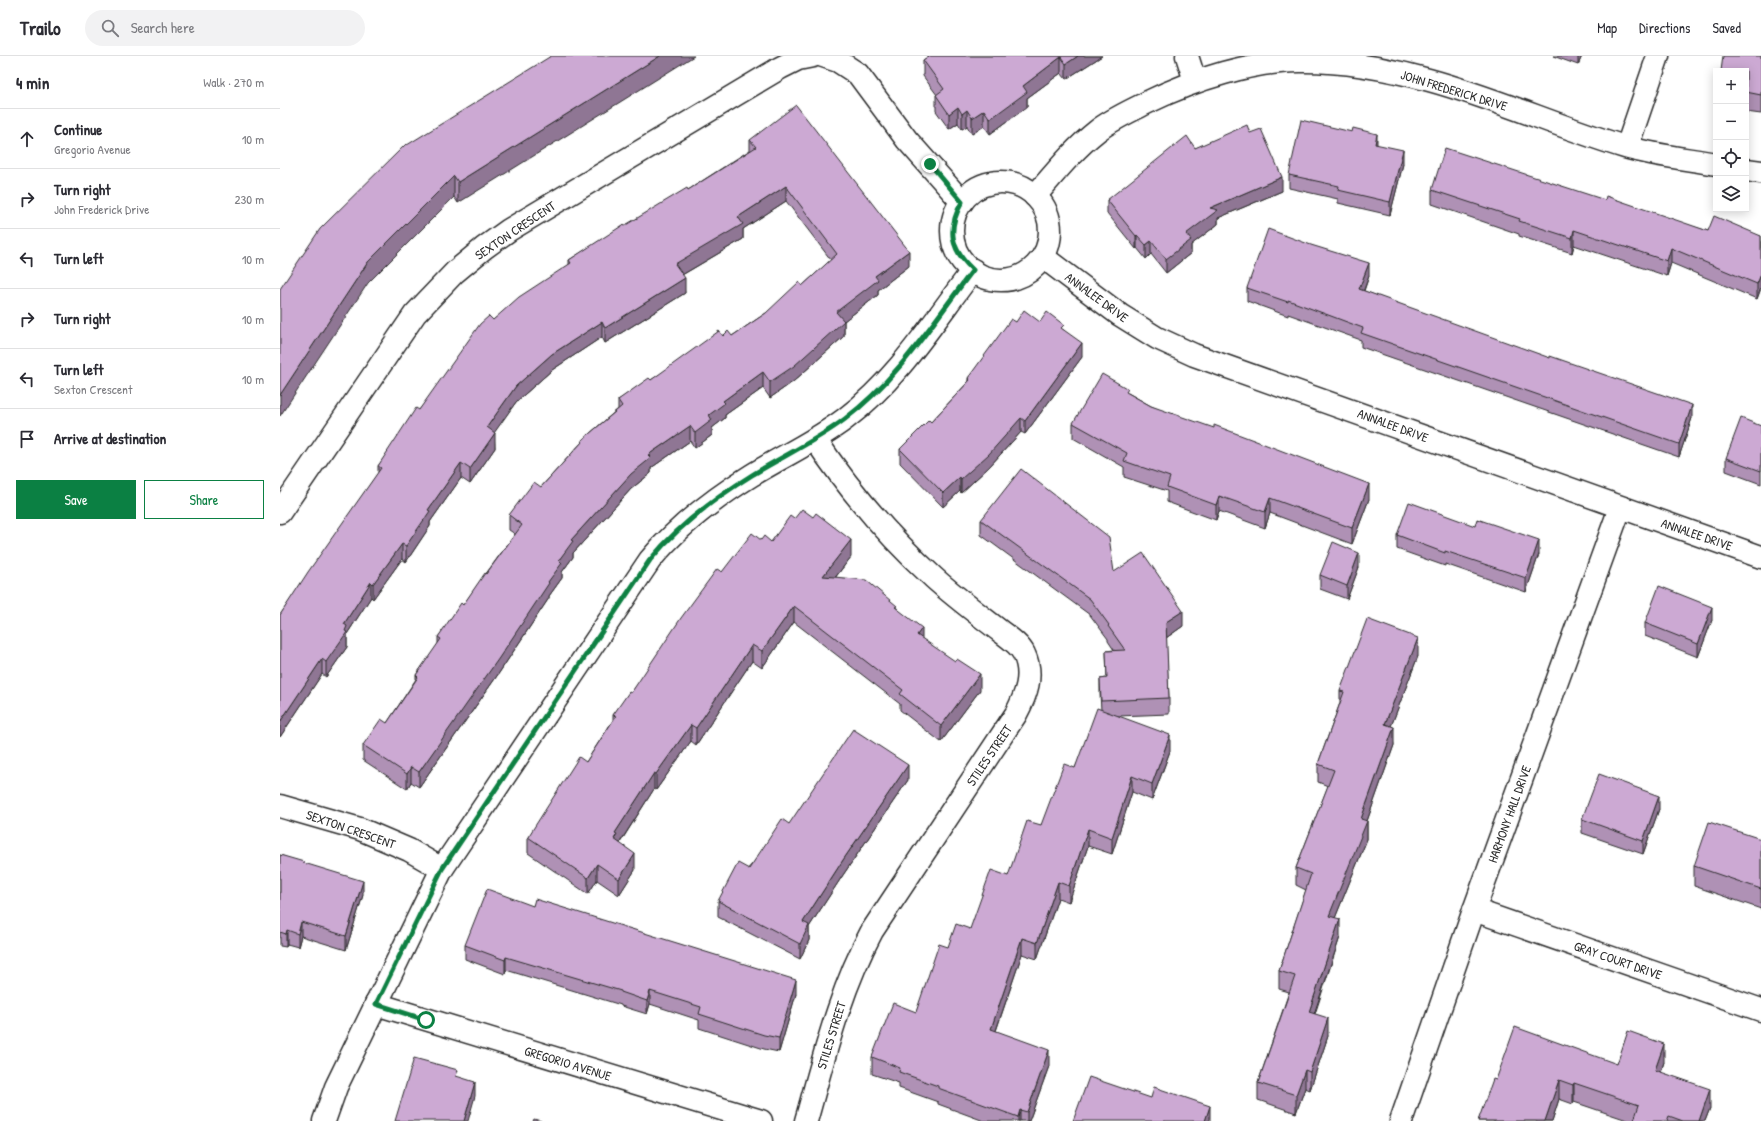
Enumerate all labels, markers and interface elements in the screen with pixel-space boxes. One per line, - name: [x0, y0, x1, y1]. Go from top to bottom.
- search box: [85, 10, 365, 46]
- text: Trailo: [20, 15, 61, 41]
- icon: search: [99, 17, 121, 39]
- text: Search here: [131, 17, 195, 38]
- text: Map: [1597, 18, 1617, 37]
- text: Directions: [1639, 18, 1690, 37]
- text: Saved: [1712, 18, 1741, 37]
- street label: JOHN FREDERICK DRIVE: [1399, 65, 1510, 115]
- map controls: [1713, 68, 1749, 212]
- button: +: [1713, 68, 1749, 104]
- text: 4 min: [16, 71, 49, 94]
- text: Walk · 270 m: [203, 73, 264, 91]
- button: −: [1713, 104, 1749, 140]
- text: Continue: [54, 119, 102, 140]
- icon: ahead: [16, 128, 38, 150]
- text: 10 m: [242, 130, 264, 148]
- text: Gregorio Avenue: [54, 140, 131, 158]
- button: locate: [1713, 140, 1749, 176]
- route end: [921, 155, 939, 173]
- button: layers: [1713, 176, 1749, 212]
- text: Turn right: [54, 179, 110, 200]
- icon: right: [16, 188, 38, 210]
- text: 230 m: [234, 190, 264, 208]
- street label: SEXTON CRESCENT: [471, 196, 559, 264]
- text: John Frederick Drive: [54, 200, 150, 218]
- icon: left: [16, 248, 38, 270]
- text: Turn left: [54, 248, 104, 269]
- text: 10 m: [242, 250, 264, 268]
- street label: ANNALEE DRIVE: [1062, 268, 1132, 326]
- icon: right: [16, 308, 38, 330]
- text: Turn right: [54, 308, 110, 329]
- text: 10 m: [242, 310, 264, 328]
- text: Turn left: [54, 359, 104, 380]
- icon: left: [16, 368, 38, 390]
- text: 10 m: [242, 370, 264, 388]
- text: Sexton Crescent: [54, 380, 132, 398]
- street label: ANNALEE DRIVE: [1355, 404, 1431, 446]
- icon: arrive: [16, 428, 38, 450]
- text: Arrive at destination: [54, 428, 166, 449]
- button: Save: [16, 480, 136, 519]
- button: Share: [144, 480, 264, 519]
- street label: ANNALEE DRIVE: [1659, 513, 1735, 555]
- street label: STILES STREET: [962, 720, 1017, 789]
- street label: HARMONY HALL DRIVE: [1483, 763, 1535, 865]
- street label: SEXTON CRESCENT: [304, 805, 399, 853]
- street label: GRAY COURT DRIVE: [1572, 937, 1665, 984]
- street label: STILES STREET: [812, 998, 850, 1071]
- route start: [417, 1011, 435, 1029]
- street label: GREGORIO AVENUE: [522, 1041, 614, 1085]

